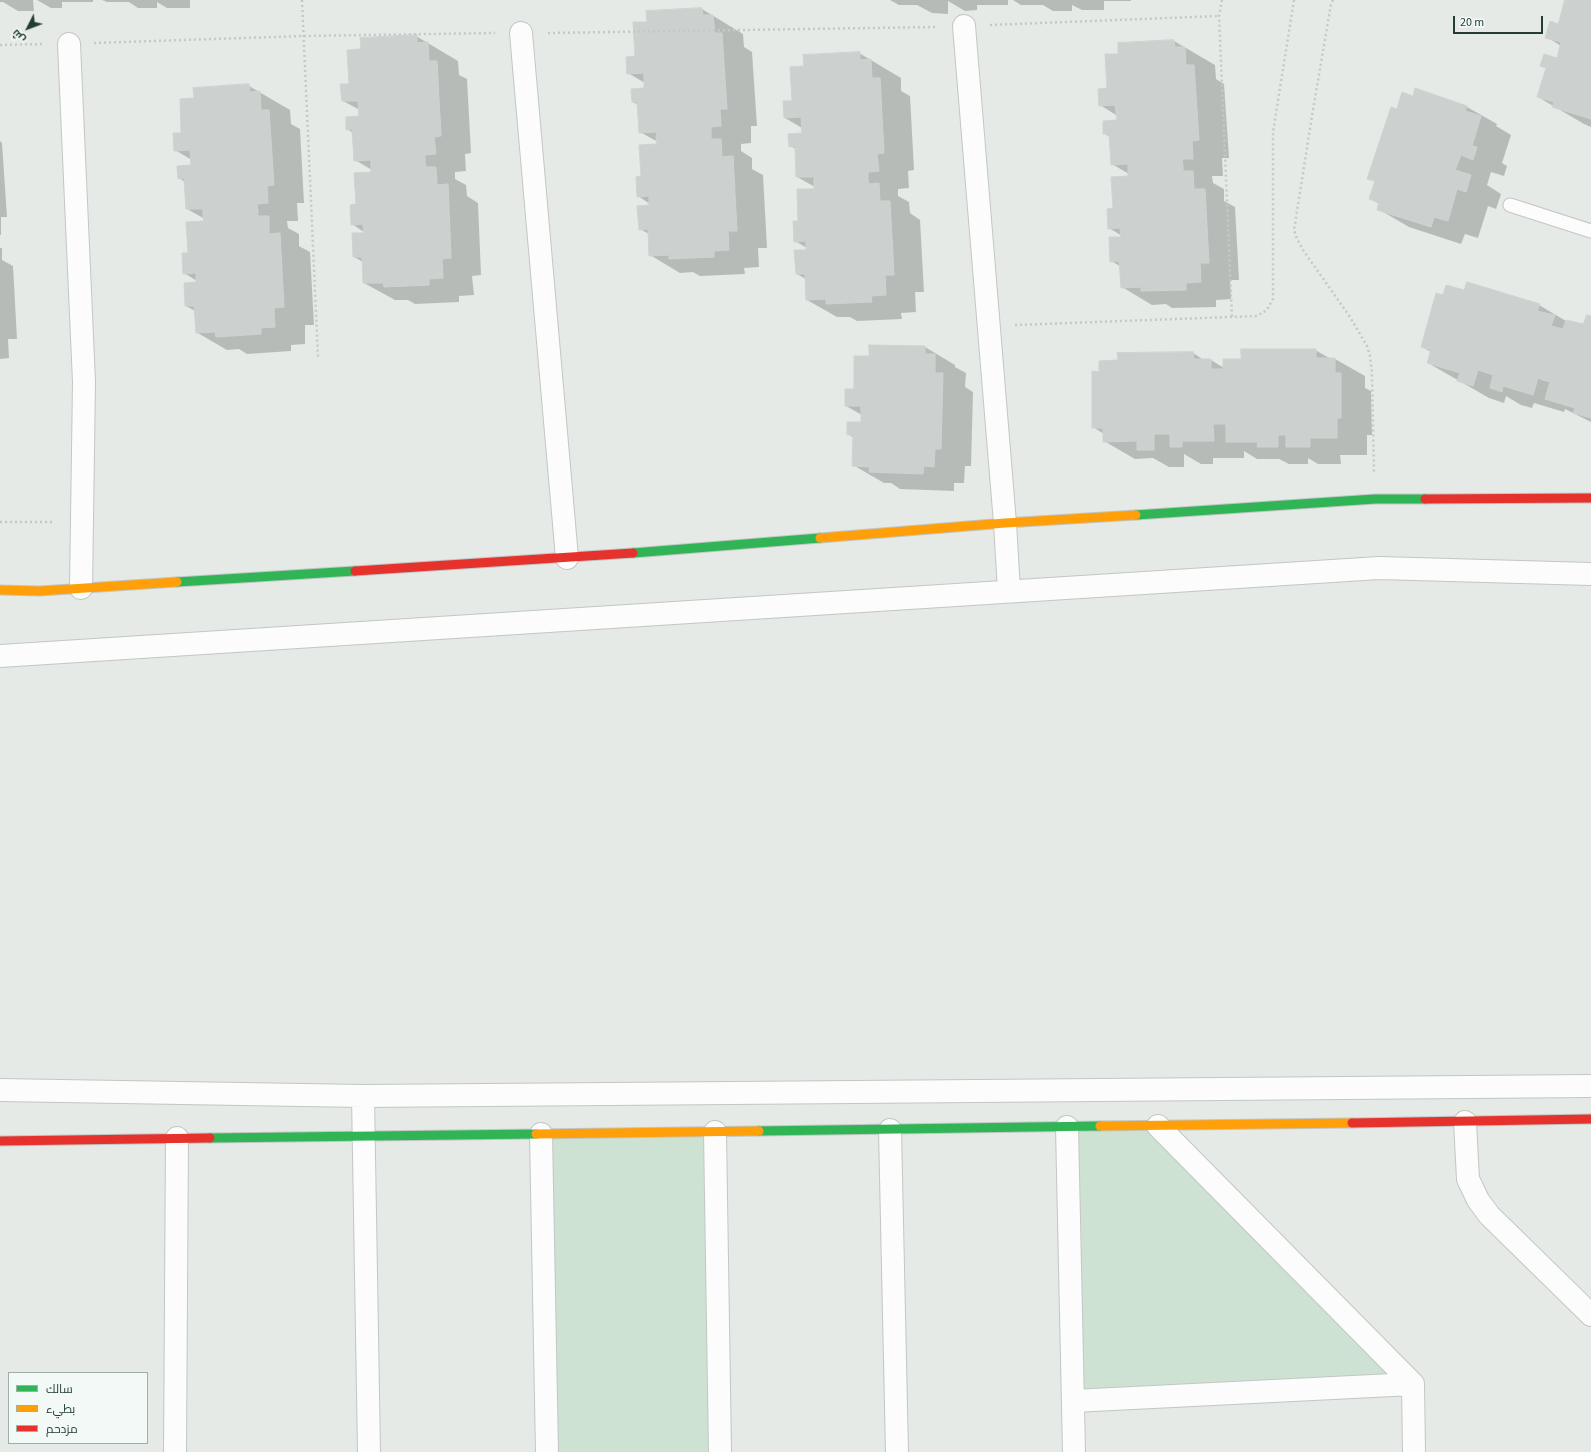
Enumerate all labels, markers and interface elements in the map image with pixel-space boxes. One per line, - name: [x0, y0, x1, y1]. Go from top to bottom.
- north arrow: [8, 8, 48, 48]
- scale bar: [1455, 8, 1545, 34]
- text: 20 m: [1460, 14, 1484, 31]
- text: ش: [8, 26, 29, 47]
- legend: [8, 1372, 148, 1444]
- text: سالك: [46, 1381, 73, 1398]
- text: بطيء: [46, 1401, 75, 1418]
- text: مزدحم: [46, 1421, 78, 1438]

